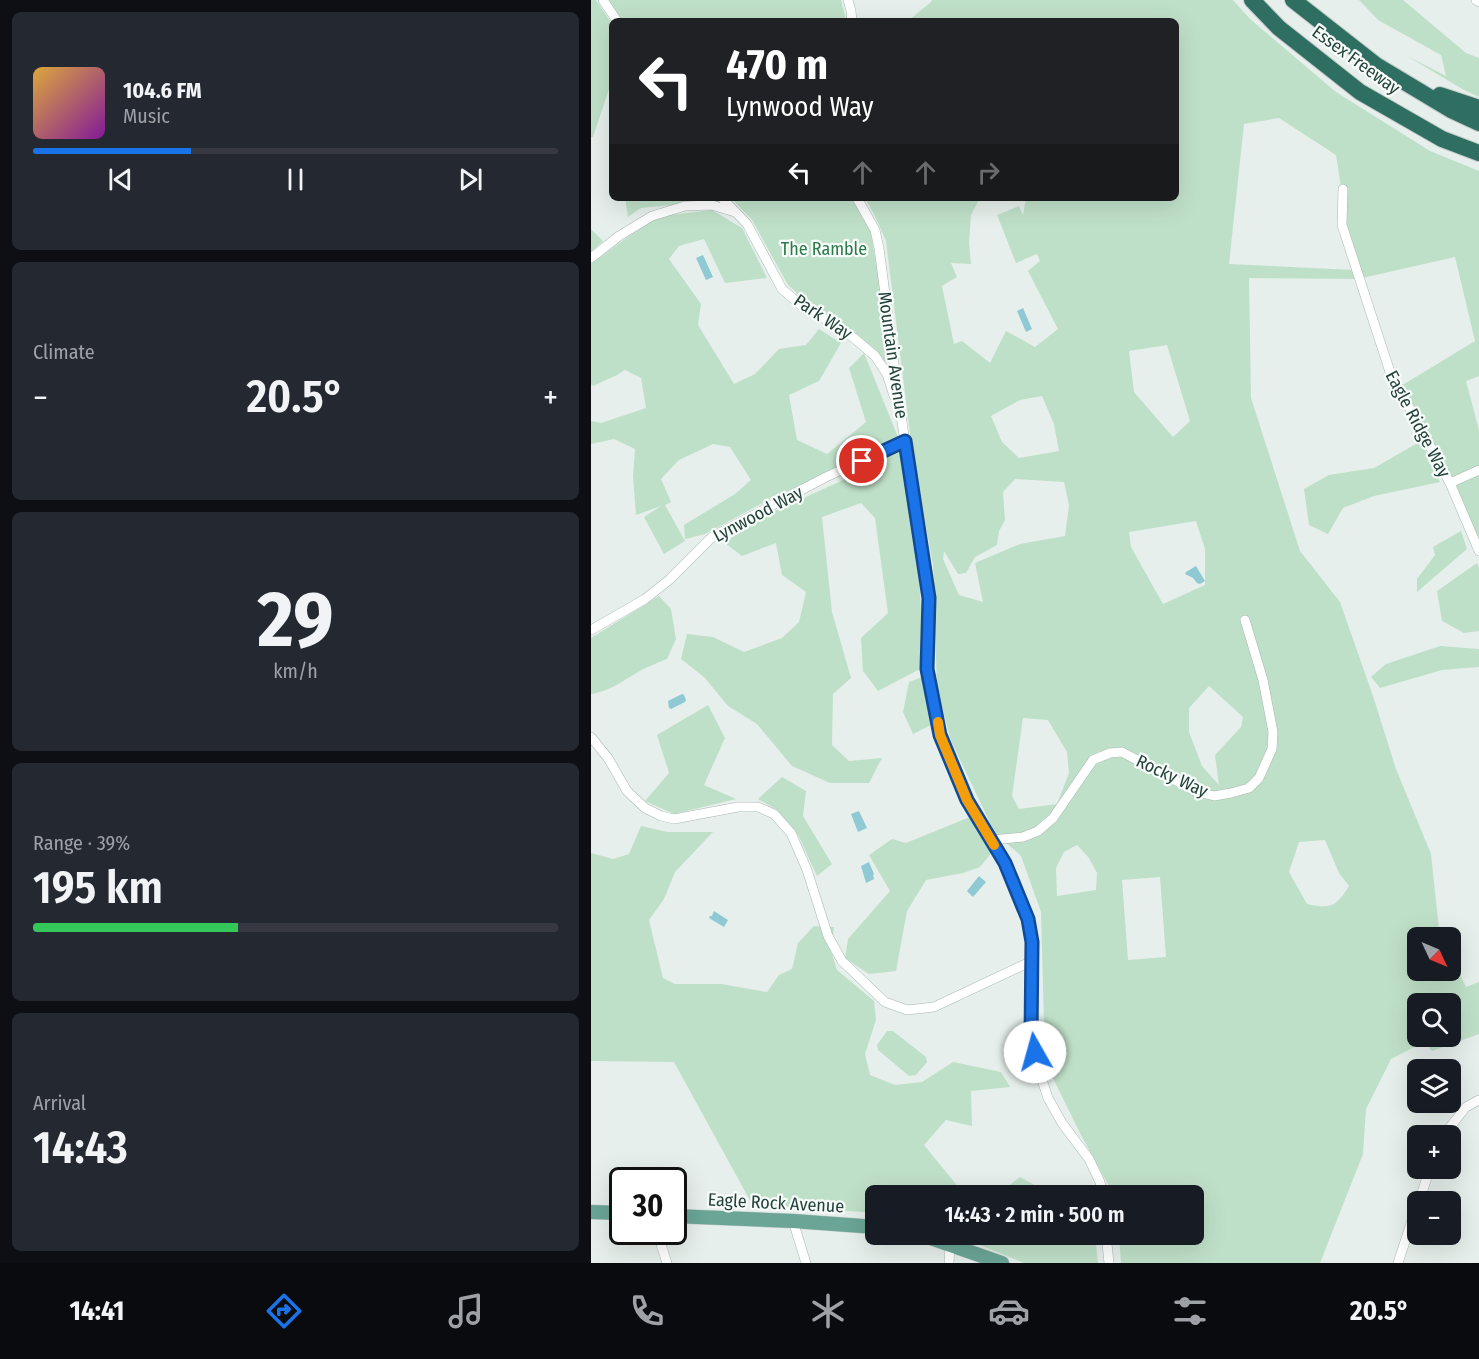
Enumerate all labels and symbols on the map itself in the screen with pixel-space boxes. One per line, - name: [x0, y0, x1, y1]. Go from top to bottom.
- street label: Essex Freeway: [1308, 21, 1404, 99]
- park label: The Ramble: [781, 238, 867, 260]
- street label: Park Way: [790, 290, 856, 344]
- street label: Mountain Avenue: [873, 290, 913, 420]
- street label: Eagle Ridge Way: [1381, 367, 1455, 481]
- pin: [836, 435, 887, 486]
- street label: Lynwood Way: [709, 481, 807, 547]
- street label: Rocky Way: [1133, 750, 1211, 802]
- north arrow: [1407, 927, 1461, 981]
- position arrow: [1003, 1020, 1067, 1084]
- speed limit sign: 30: [609, 1167, 687, 1245]
- street label: Eagle Rock Avenue: [707, 1188, 845, 1218]

